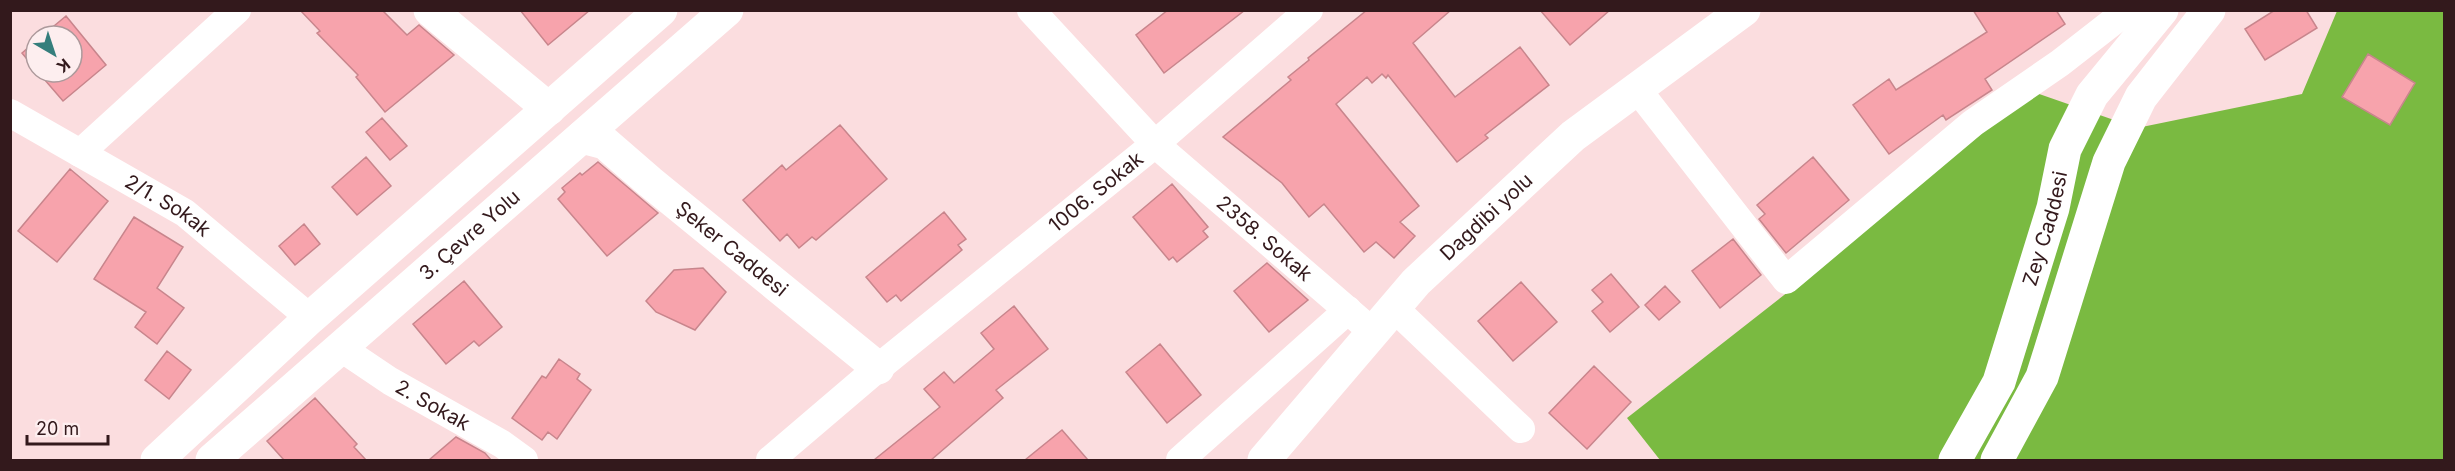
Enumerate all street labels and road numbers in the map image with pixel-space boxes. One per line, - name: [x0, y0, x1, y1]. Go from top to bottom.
- street label: 1006. Sokak: [1044, 146, 1148, 237]
- street label: Dagdibi yolu: [1435, 168, 1537, 265]
- street label: 2/1. Sokak: [121, 169, 216, 241]
- street label: Zey Caddesi: [2018, 169, 2072, 289]
- street label: 3. Çevre Yolu: [414, 185, 525, 285]
- street label: 2358. Sokak: [1212, 191, 1317, 286]
- street label: Şeker Caddesi: [671, 196, 793, 301]
- street label: 2. Sokak: [391, 375, 474, 435]

